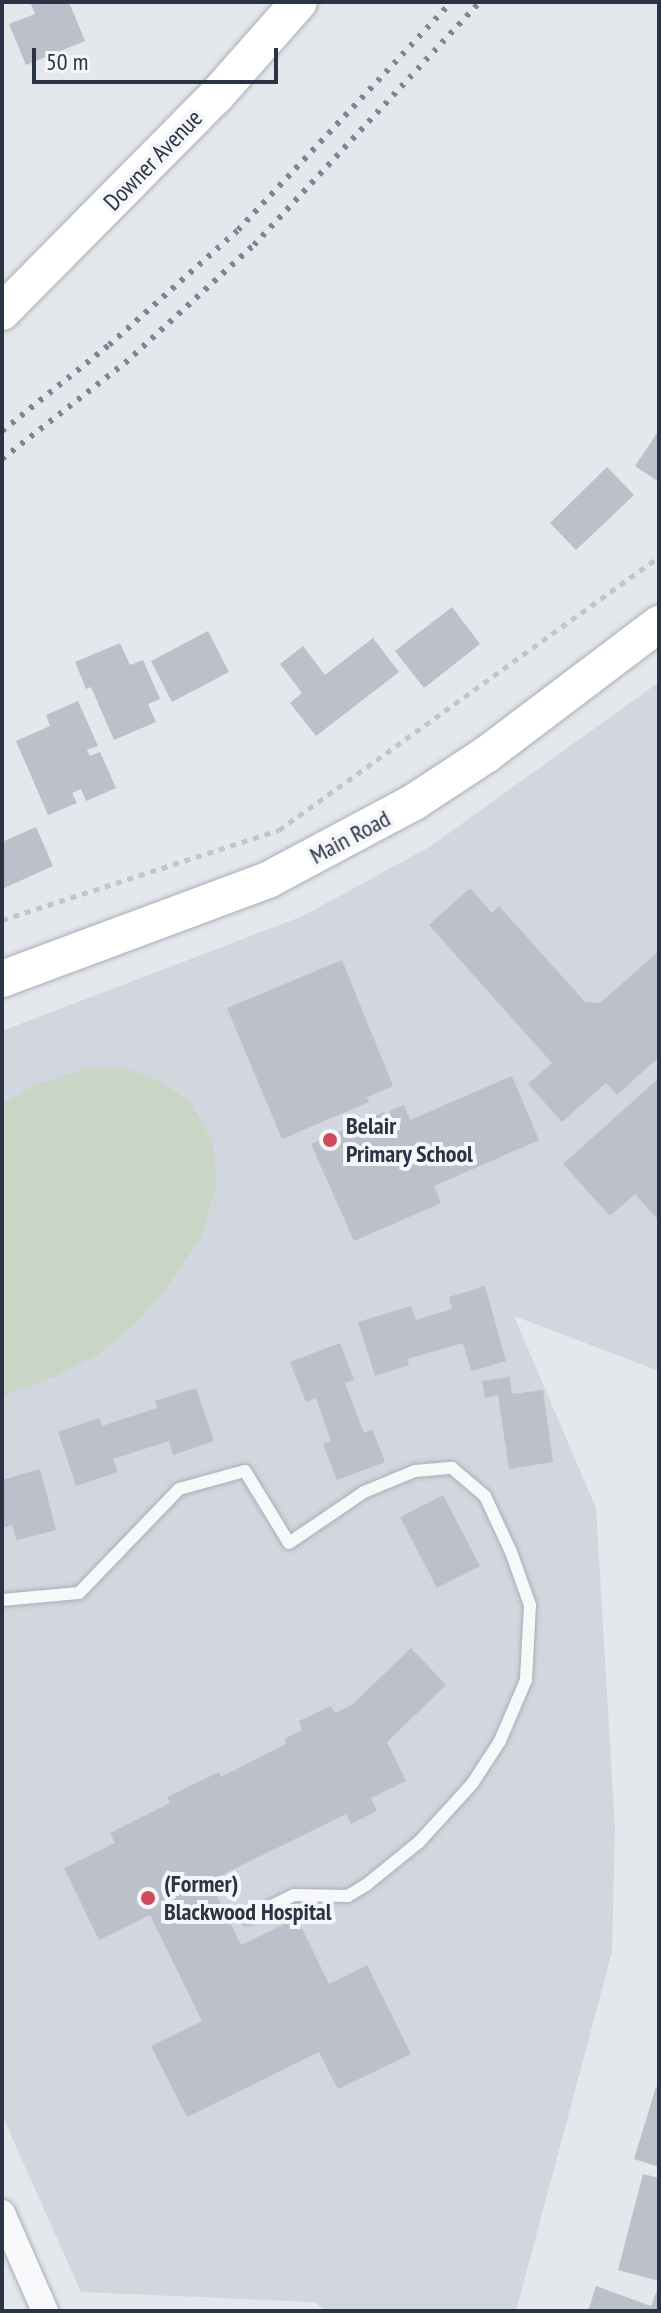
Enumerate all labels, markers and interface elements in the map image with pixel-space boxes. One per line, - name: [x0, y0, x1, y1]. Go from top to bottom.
- scale bar: [36, 32, 282, 82]
- text: 50 m: [46, 46, 88, 77]
- street label: Downer Avenue: [98, 103, 208, 217]
- street label: Main Road: [305, 804, 395, 870]
- place label: Belair Primary School: [346, 1112, 474, 1168]
- marker: Belair Primary School: [321, 1131, 339, 1149]
- place label: (Former) Blackwood Hospital: [164, 1870, 332, 1926]
- marker: (Former) Blackwood Hospital: [139, 1889, 157, 1907]

